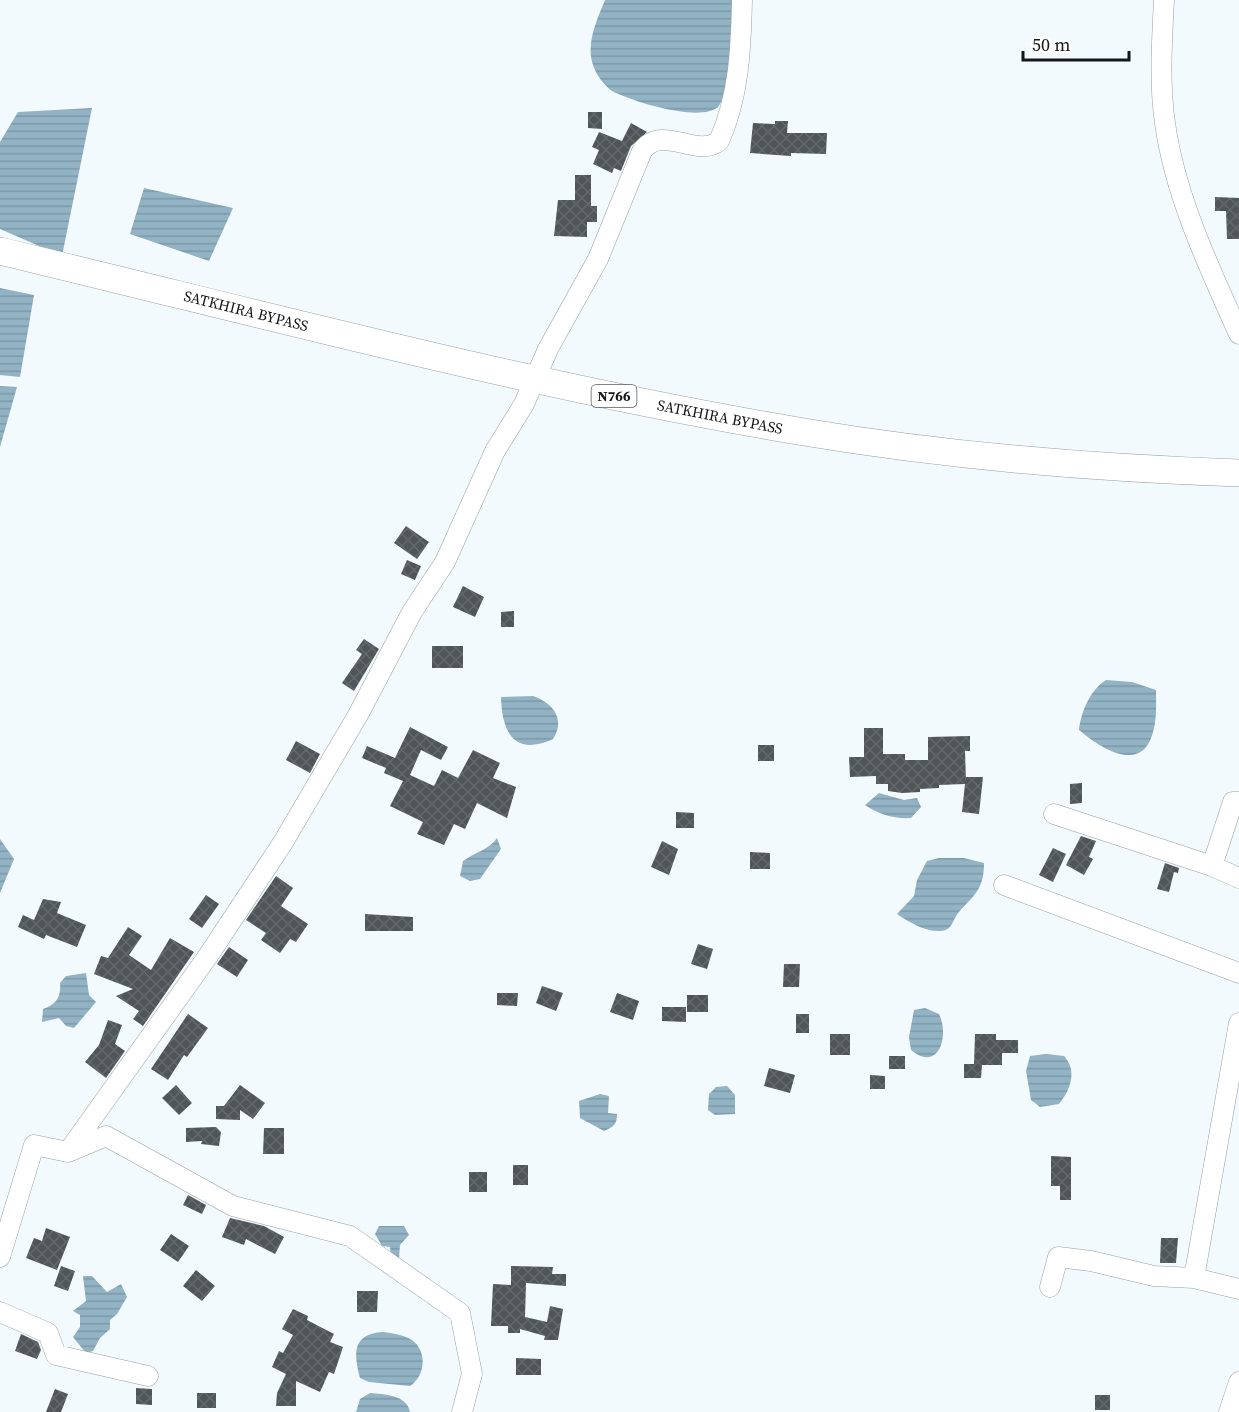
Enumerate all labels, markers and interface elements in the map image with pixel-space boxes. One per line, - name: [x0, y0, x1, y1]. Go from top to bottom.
- scale bar: [1023, 24, 1130, 62]
- text: 50 m: [1032, 32, 1070, 57]
- street label: SATKHIRA BYPASS: [182, 285, 311, 336]
- road number: N766: [592, 385, 636, 407]
- street label: SATKHIRA BYPASS: [656, 394, 785, 439]

